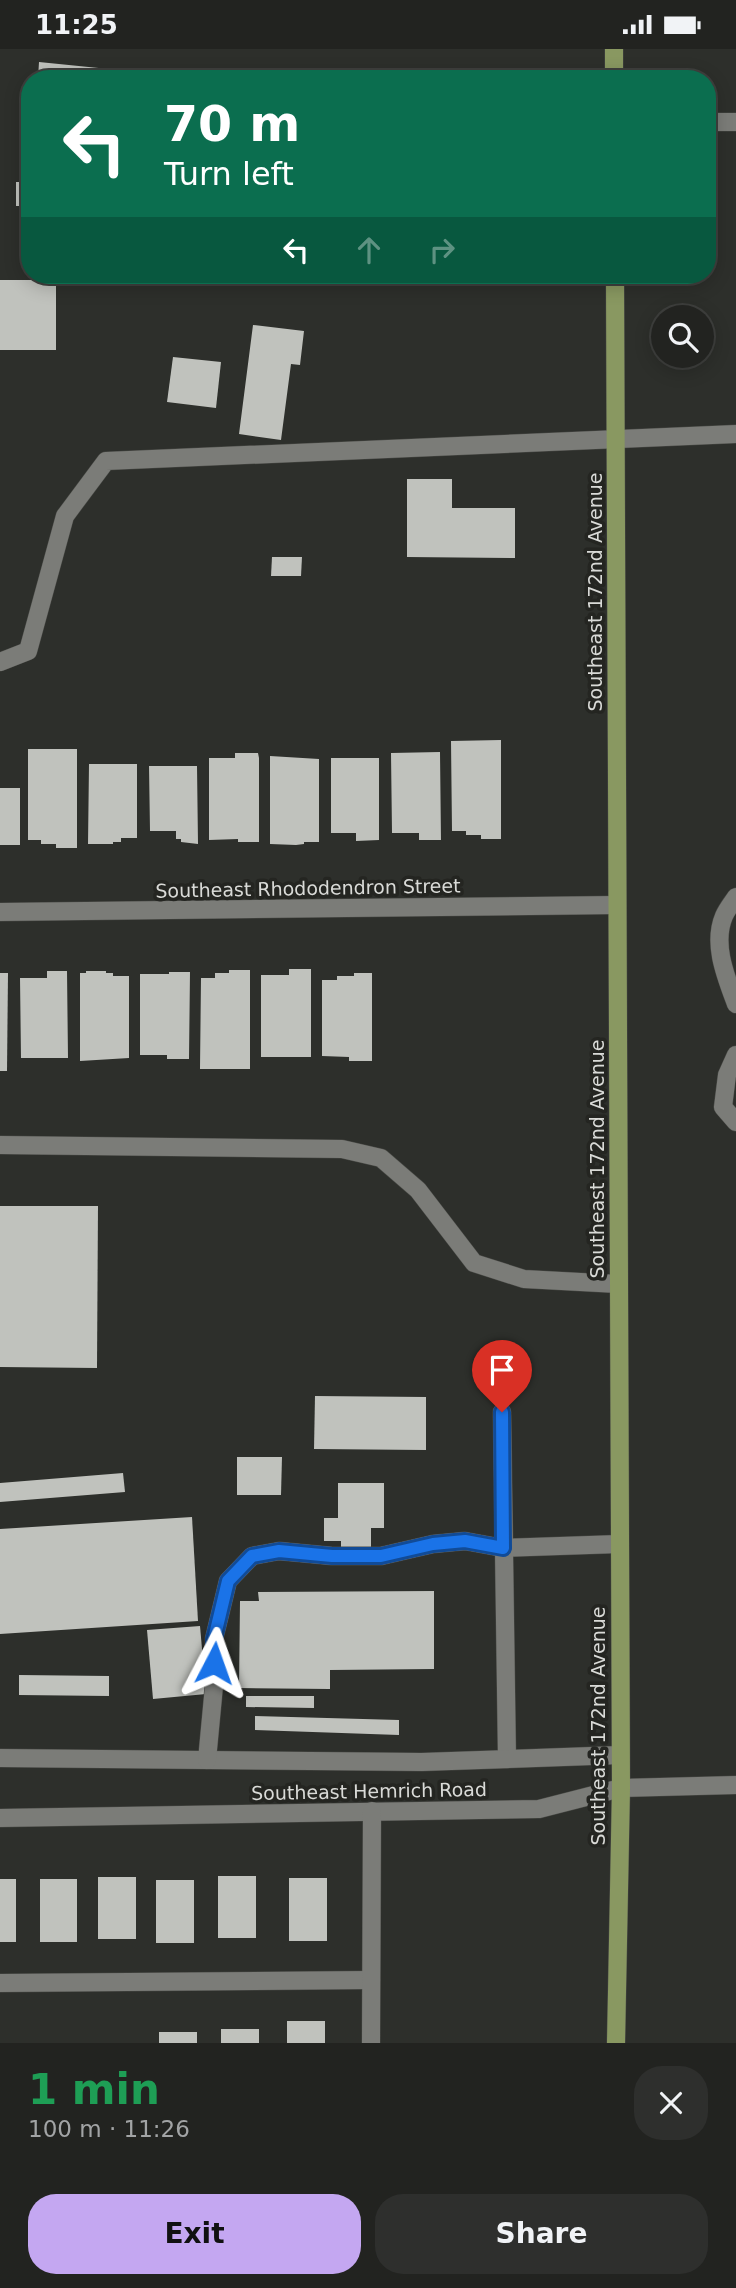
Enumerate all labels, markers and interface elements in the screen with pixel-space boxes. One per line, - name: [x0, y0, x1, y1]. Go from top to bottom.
- text: 11:25: [35, 10, 118, 40]
- text: 70 m: [164, 96, 300, 153]
- icon: left: [49, 98, 140, 189]
- text: Turn left: [164, 155, 294, 193]
- icon: left: [277, 231, 315, 269]
- icon: ahead: [350, 231, 388, 269]
- icon: right: [423, 231, 461, 269]
- map controls: [651, 305, 714, 368]
- button: search: [651, 305, 714, 368]
- street label: Southeast 172nd Avenue: [584, 473, 606, 711]
- street label: Southeast Rhododendron Street: [155, 874, 461, 902]
- street label: Southeast 172nd Avenue: [586, 1040, 608, 1278]
- pin: [472, 1340, 532, 1412]
- icon: arrive: [483, 1351, 521, 1389]
- street label: Southeast 172nd Avenue: [587, 1607, 609, 1845]
- position arrow: [177, 1626, 251, 1700]
- street label: Southeast Hemrich Road: [251, 1778, 487, 1804]
- text: 1 min: [28, 2065, 160, 2114]
- button: close: [634, 2066, 708, 2140]
- text: 100 m · 11:26: [28, 2116, 190, 2142]
- button: Exit: [28, 2194, 361, 2274]
- button: Share: [375, 2194, 708, 2274]

